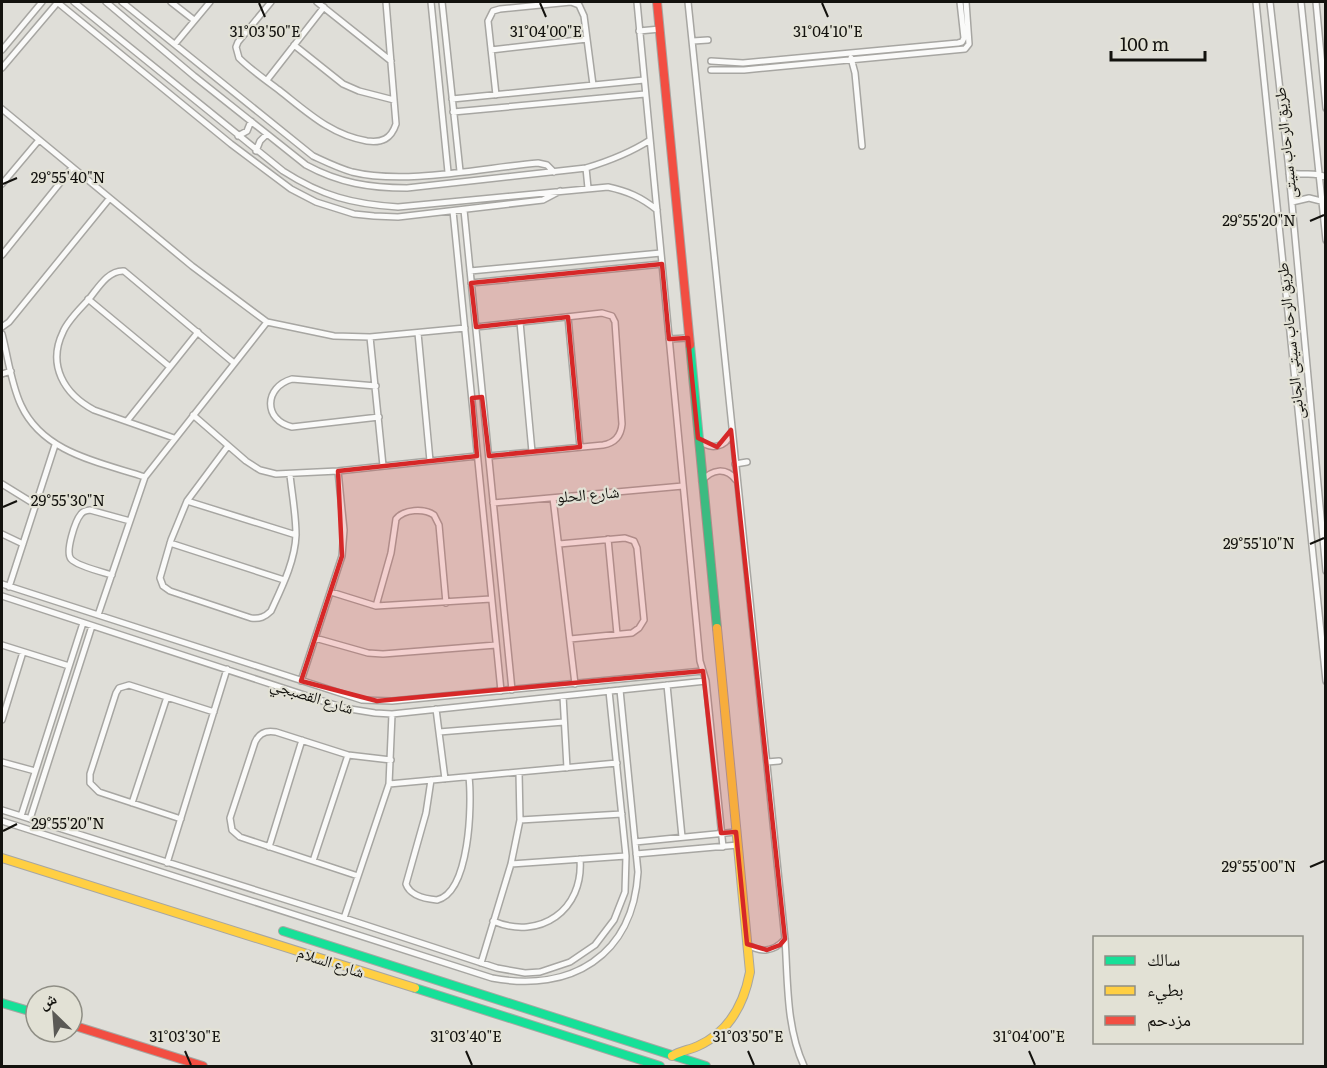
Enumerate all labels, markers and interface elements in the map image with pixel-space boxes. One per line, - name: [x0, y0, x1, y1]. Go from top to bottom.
- text: 31°03'50"E: [230, 19, 300, 42]
- text: 31°04'00"E: [510, 19, 582, 42]
- text: 31°04'10"E: [793, 19, 863, 42]
- scale bar: [1111, 24, 1206, 62]
- text: 100 m: [1120, 30, 1169, 57]
- street label: طريق الرحاب سيتى: [1266, 86, 1302, 200]
- text: 29°55'40"N: [31, 165, 105, 188]
- text: 29°55'20"N: [1222, 208, 1296, 231]
- street label: طريق الرحاب سيتى الجانبى: [1269, 261, 1309, 421]
- street label: شارع الحلو: [556, 478, 620, 508]
- text: 29°55'30"N: [31, 488, 105, 511]
- text: 29°55'10"N: [1223, 531, 1295, 554]
- street label: شارع القصبجي: [267, 671, 357, 721]
- text: 29°55'20"N: [31, 811, 105, 834]
- text: 29°55'00"N: [1222, 854, 1296, 877]
- legend: [1093, 936, 1303, 1044]
- street label: شارع السلام: [295, 939, 368, 983]
- text: سالك: [1147, 945, 1180, 972]
- text: بطيء: [1147, 975, 1184, 1005]
- north arrow: [24, 984, 84, 1044]
- text: ش: [34, 985, 60, 1014]
- text: مزدحم: [1147, 1005, 1191, 1032]
- text: 31°03'30"E: [149, 1024, 221, 1047]
- text: 31°03'40"E: [430, 1024, 502, 1047]
- text: 31°03'50"E: [713, 1024, 783, 1047]
- text: 31°04'00"E: [993, 1024, 1065, 1047]

